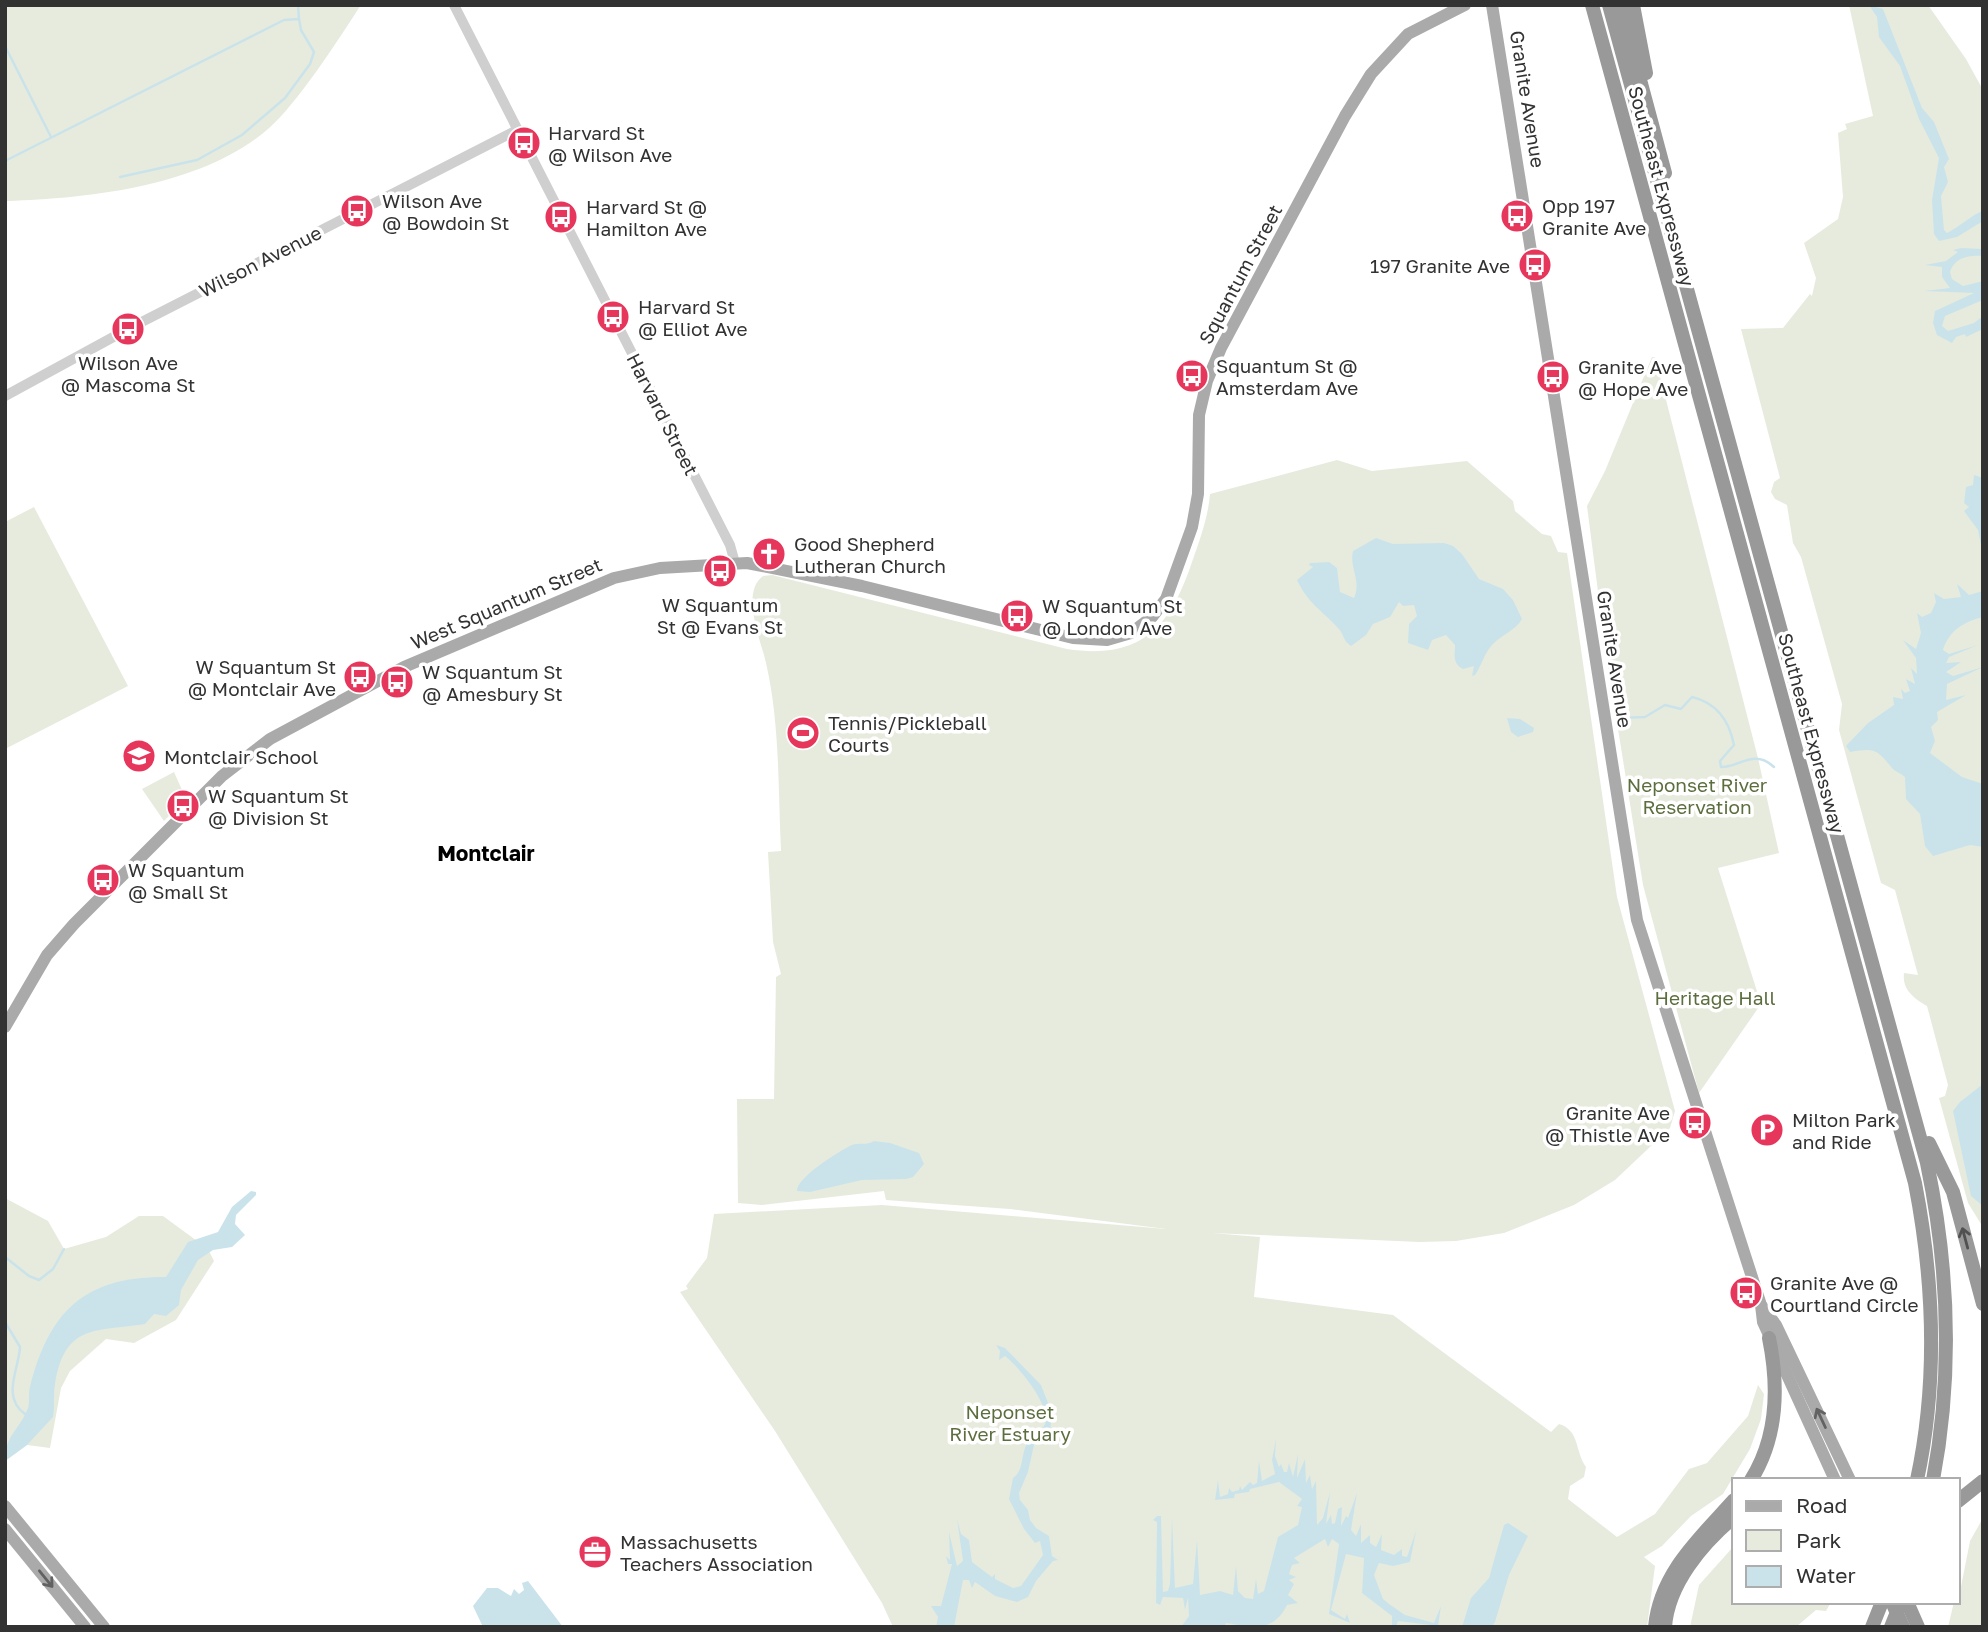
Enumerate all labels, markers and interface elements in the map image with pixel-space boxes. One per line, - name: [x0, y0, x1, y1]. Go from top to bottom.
- street label: Granite Avenue: [1506, 29, 1550, 169]
- street label: Southeast Expressway: [1624, 83, 1700, 289]
- place label: Harvard St @ Wilson Ave: [548, 121, 672, 166]
- bus stop icon: Harvard St @ Wilson Ave: [505, 124, 543, 162]
- place label: Wilson Ave @ Bowdoin St: [382, 189, 509, 234]
- bus stop icon: Wilson Ave @ Bowdoin St: [338, 192, 376, 230]
- place label: Opp 197 Granite Ave: [1542, 194, 1646, 239]
- place label: Harvard St @ Hamilton Ave: [586, 195, 707, 240]
- bus stop icon: Opp 197 Granite Ave: [1498, 197, 1536, 235]
- bus stop icon: Harvard St @ Hamilton Ave: [542, 198, 580, 236]
- street label: Squantum Street: [1194, 200, 1286, 348]
- street label: Wilson Avenue: [195, 220, 325, 302]
- bus stop icon: 197 Granite Ave: [1516, 246, 1554, 284]
- place label: 197 Granite Ave: [1370, 254, 1510, 277]
- place label: Harvard St @ Elliot Ave: [638, 295, 748, 340]
- bus stop icon: Harvard St @ Elliot Ave: [594, 298, 632, 336]
- bus stop icon: Wilson Ave @ Mascoma St: [109, 310, 147, 348]
- street label: Harvard Street: [622, 349, 704, 479]
- place label: Wilson Ave @ Mascoma St: [61, 351, 195, 396]
- place label: Squantum St @ Amsterdam Ave: [1216, 354, 1358, 399]
- place label: Granite Ave @ Hope Ave: [1578, 355, 1688, 400]
- bus stop icon: Squantum St @ Amsterdam Ave: [1173, 357, 1211, 395]
- bus stop icon: Granite Ave @ Hope Ave: [1534, 358, 1572, 396]
- place label: Good Shepherd Lutheran Church: [794, 532, 946, 577]
- church icon: Good Shepherd Lutheran Church: [750, 535, 788, 573]
- street label: West Squantum Street: [407, 552, 605, 654]
- bus stop icon: W Squantum St @ Evans St: [701, 552, 739, 590]
- street label: Granite Avenue: [1593, 589, 1637, 729]
- place label: W Squantum St @ Evans St: [657, 593, 783, 638]
- place label: W Squantum St @ London Ave: [1042, 594, 1183, 639]
- bus stop icon: W Squantum St @ London Ave: [998, 597, 1036, 635]
- street label: Southeast Expressway: [1774, 630, 1850, 836]
- place label: W Squantum St @ Montclair Ave: [188, 655, 336, 700]
- bus stop icon: W Squantum St @ Montclair Ave: [341, 658, 379, 696]
- place label: W Squantum St @ Amesbury St: [422, 660, 563, 705]
- bus stop icon: W Squantum St @ Amesbury St: [378, 663, 416, 701]
- place label: Tennis/Pickleball Courts: [828, 711, 987, 756]
- sports icon: Tennis/Pickleball Courts: [784, 714, 822, 752]
- school or university icon: Montclair School: [120, 737, 158, 775]
- place label: Montclair School: [164, 745, 318, 768]
- park label: Neponset River Reservation: [1627, 773, 1768, 818]
- place label: W Squantum St @ Division St: [208, 784, 349, 829]
- bus stop icon: W Squantum St @ Division St: [164, 787, 202, 825]
- district label: Montclair: [437, 840, 535, 866]
- place label: W Squantum @ Small St: [128, 858, 244, 903]
- bus stop icon: W Squantum @ Small St: [84, 861, 122, 899]
- park label: Heritage Hall: [1654, 986, 1776, 1009]
- place label: Granite Ave @ Thistle Ave: [1545, 1101, 1670, 1146]
- bus stop icon: Granite Ave @ Thistle Ave: [1676, 1104, 1714, 1142]
- place label: Milton Park and Ride: [1792, 1108, 1896, 1153]
- parking icon: Milton Park and Ride: [1748, 1111, 1786, 1149]
- one-way arrow: [1958, 1227, 1971, 1250]
- place label: Granite Ave @ Courtland Circle: [1770, 1271, 1919, 1316]
- bus stop icon: Granite Ave @ Courtland Circle: [1727, 1274, 1765, 1312]
- park label: Neponset River Estuary: [949, 1400, 1071, 1445]
- one-way arrow: [1813, 1408, 1827, 1429]
- legend: [1732, 1478, 1960, 1604]
- text: Road: [1796, 1492, 1847, 1518]
- text: Park: [1796, 1527, 1842, 1553]
- place label: Massachusetts Teachers Association: [620, 1530, 813, 1575]
- office icon: Massachusetts Teachers Association: [576, 1533, 614, 1571]
- text: Water: [1796, 1562, 1856, 1588]
- one-way arrow: [38, 1569, 54, 1587]

